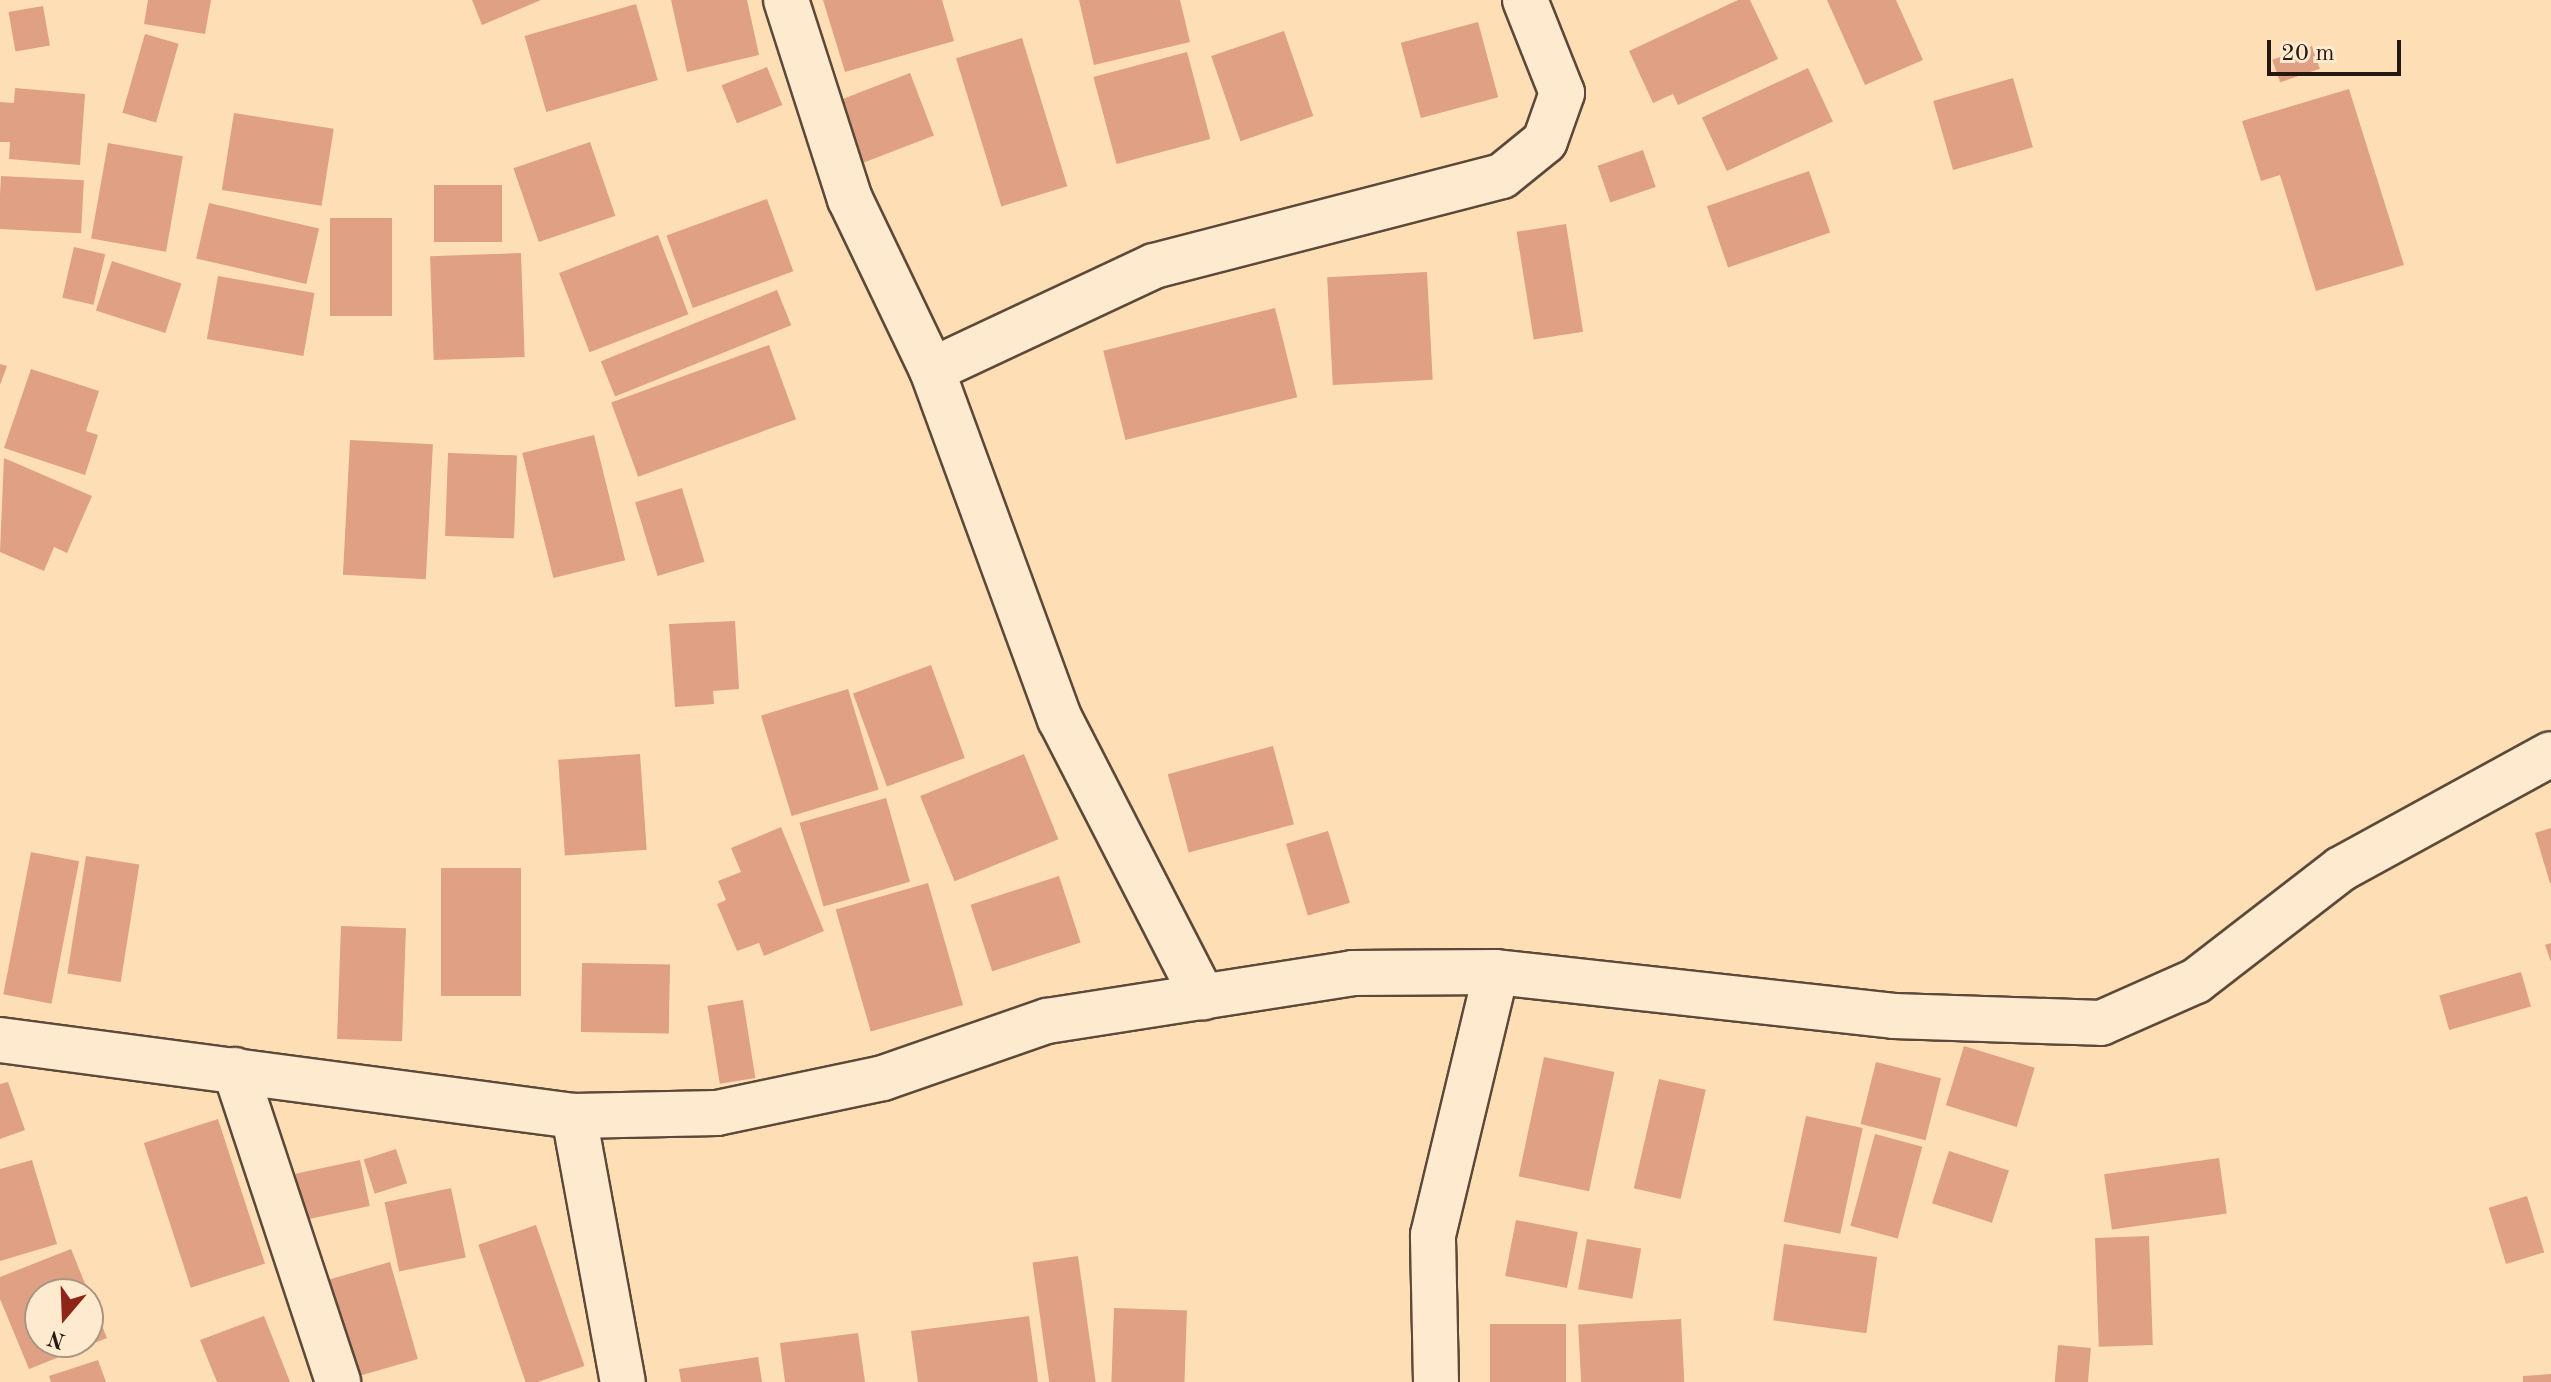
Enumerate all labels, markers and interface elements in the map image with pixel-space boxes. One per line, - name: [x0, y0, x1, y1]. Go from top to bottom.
- scale bar: [2271, 24, 2405, 74]
- text: 20 m: [2281, 42, 2335, 66]
- north arrow: [24, 1278, 104, 1358]
- text: N: [45, 1326, 68, 1352]

